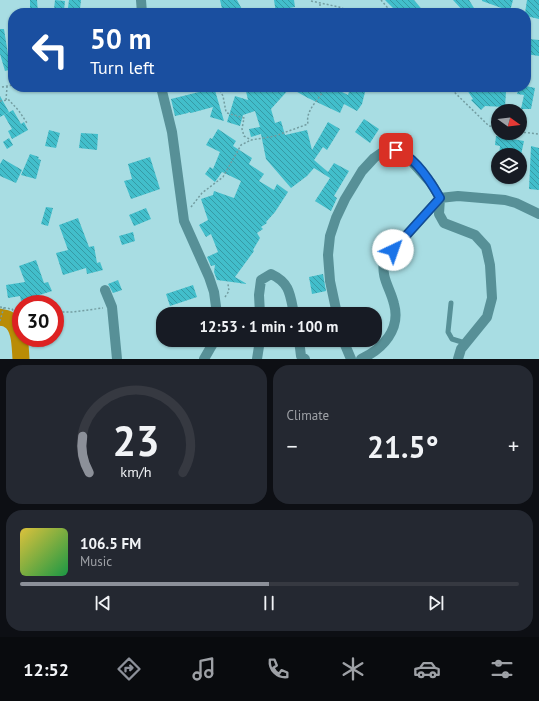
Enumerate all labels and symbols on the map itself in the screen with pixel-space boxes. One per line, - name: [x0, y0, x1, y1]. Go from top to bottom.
- north arrow: [491, 104, 527, 140]
- pin: [379, 133, 413, 167]
- position arrow: [372, 229, 414, 271]
- speed limit sign: 30: [12, 295, 64, 347]

